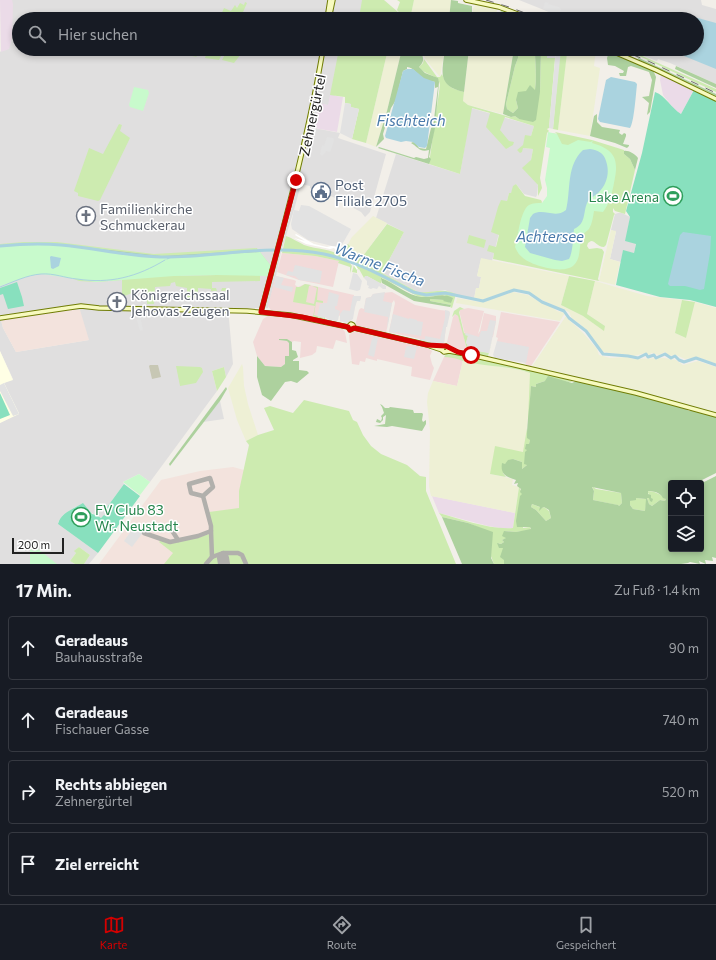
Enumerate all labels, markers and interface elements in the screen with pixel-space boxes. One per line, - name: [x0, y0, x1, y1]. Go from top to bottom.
- search box: [12, 12, 704, 56]
- icon: search: [26, 23, 48, 45]
- text: Hier suchen: [58, 25, 138, 43]
- street label: Zehnergürtel: [295, 72, 329, 158]
- water label: Fischteich: [376, 111, 446, 129]
- route end: [287, 171, 305, 189]
- place label: Post Filiale 2705: [335, 176, 407, 209]
- public building icon: Post Filiale 2705: [310, 181, 332, 203]
- sports icon: Lake Arena: [662, 185, 684, 207]
- place label: Lake Arena: [589, 188, 659, 205]
- place label: Familienkirche Schmuckerau: [100, 200, 192, 233]
- church icon: Familienkirche Schmuckerau: [75, 205, 97, 227]
- water label: Achtersee: [515, 227, 584, 245]
- water label: Warme Fischa: [332, 239, 428, 290]
- place label: Königreichssaal Jehovas Zeugen: [131, 286, 230, 319]
- church icon: Königreichssaal Jehovas Zeugen: [106, 291, 128, 313]
- route start: [462, 346, 480, 364]
- map controls: [668, 480, 704, 552]
- button: locate: [668, 480, 704, 516]
- place label: FV Club 83 Wr. Neustadt: [95, 501, 179, 534]
- sports icon: FV Club 83 Wr. Neustadt: [70, 506, 92, 528]
- button: layers: [668, 516, 704, 552]
- scale bar: [12, 536, 64, 555]
- text: 200 m: [18, 538, 50, 551]
- text: 17 Min.: [16, 580, 72, 601]
- text: Zu Fuß · 1.4 km: [614, 582, 700, 598]
- text: Geradeaus: [55, 631, 128, 649]
- icon: ahead: [17, 637, 39, 659]
- text: 90 m: [669, 640, 699, 656]
- text: Bauhausstraße: [55, 649, 143, 665]
- text: Geradeaus: [55, 703, 128, 721]
- icon: ahead: [17, 709, 39, 731]
- text: 740 m: [663, 712, 699, 728]
- text: Fischauer Gasse: [55, 721, 149, 737]
- text: Rechts abbiegen: [55, 775, 167, 793]
- icon: right: [17, 781, 39, 803]
- text: 520 m: [662, 784, 699, 800]
- text: Zehnergürtel: [55, 793, 132, 809]
- icon: arrive: [17, 853, 39, 875]
- text: Ziel erreicht: [55, 855, 139, 873]
- tab: Karte: [100, 914, 127, 951]
- tab: Route: [327, 914, 357, 951]
- tab: Gespeichert: [556, 914, 616, 951]

